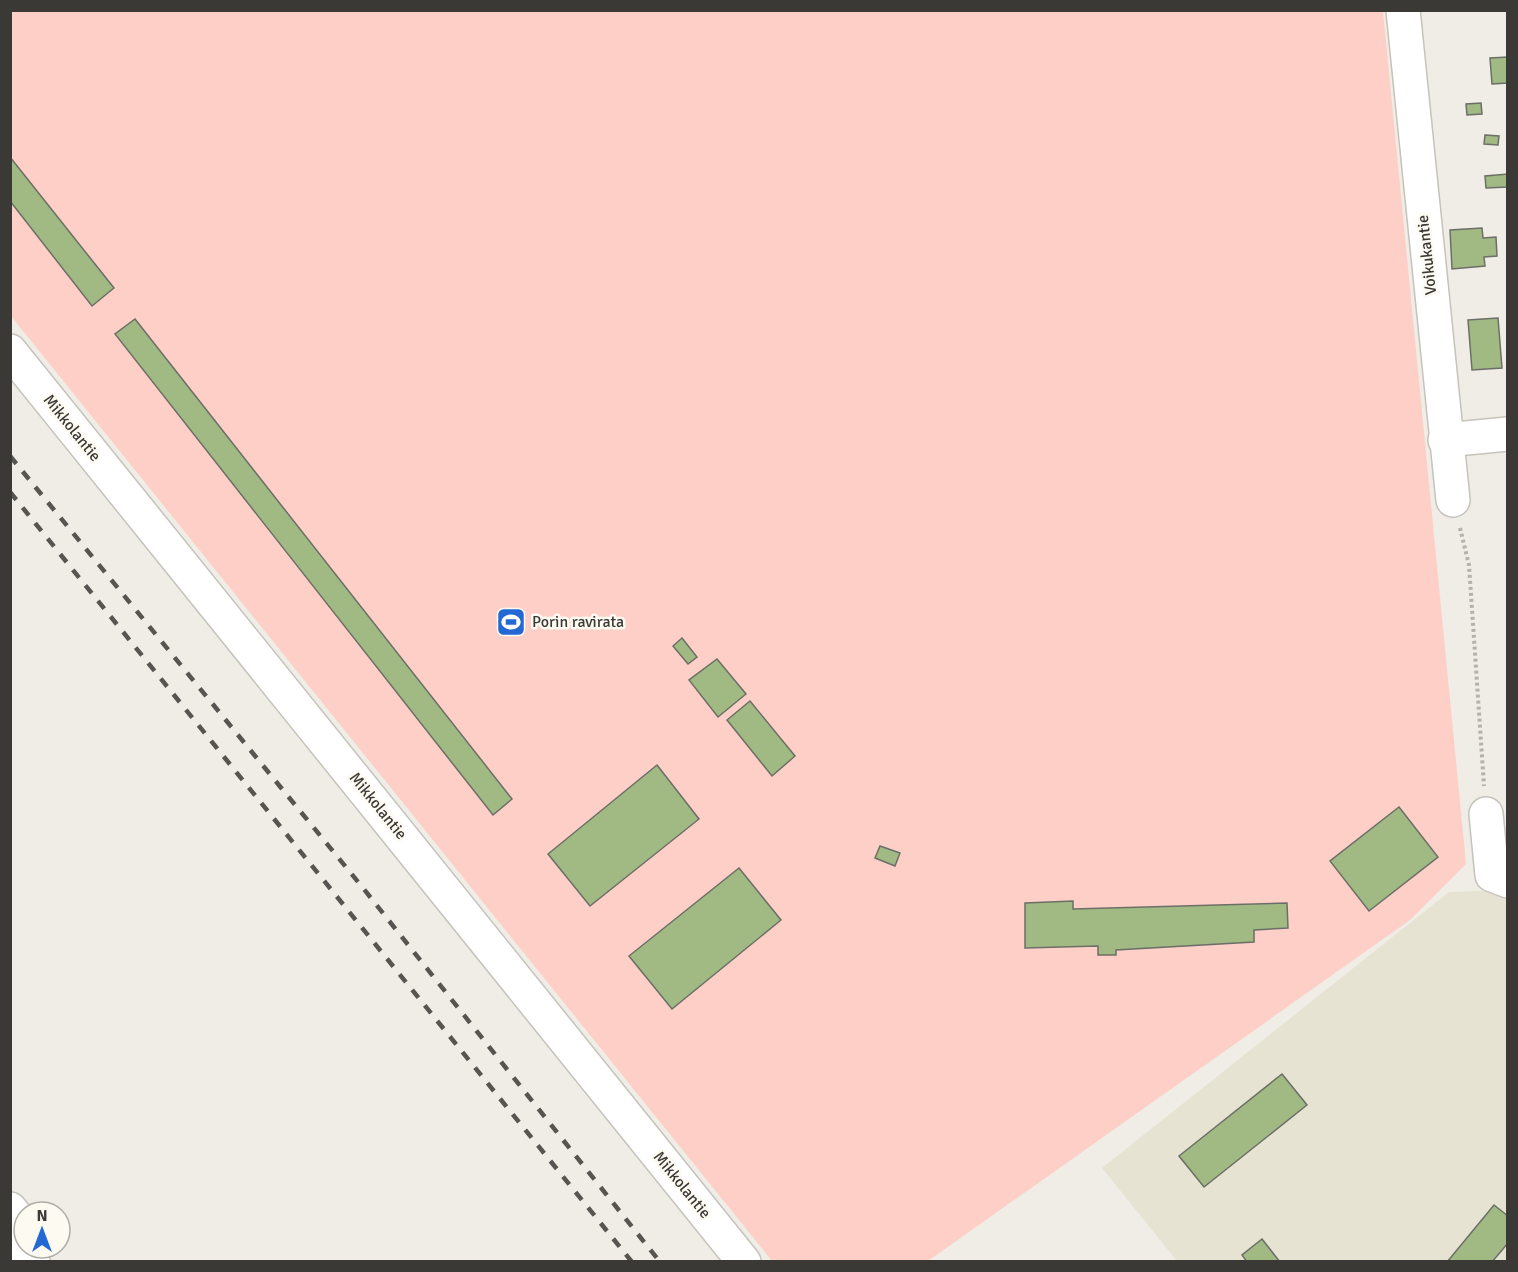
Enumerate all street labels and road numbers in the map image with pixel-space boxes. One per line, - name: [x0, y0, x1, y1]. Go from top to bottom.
- street label: Voikukantie: [1413, 214, 1441, 296]
- street label: Mikkolantie: [39, 390, 105, 466]
- street label: Mikkolantie: [345, 768, 411, 844]
- street label: Mikkolantie: [649, 1147, 715, 1223]

